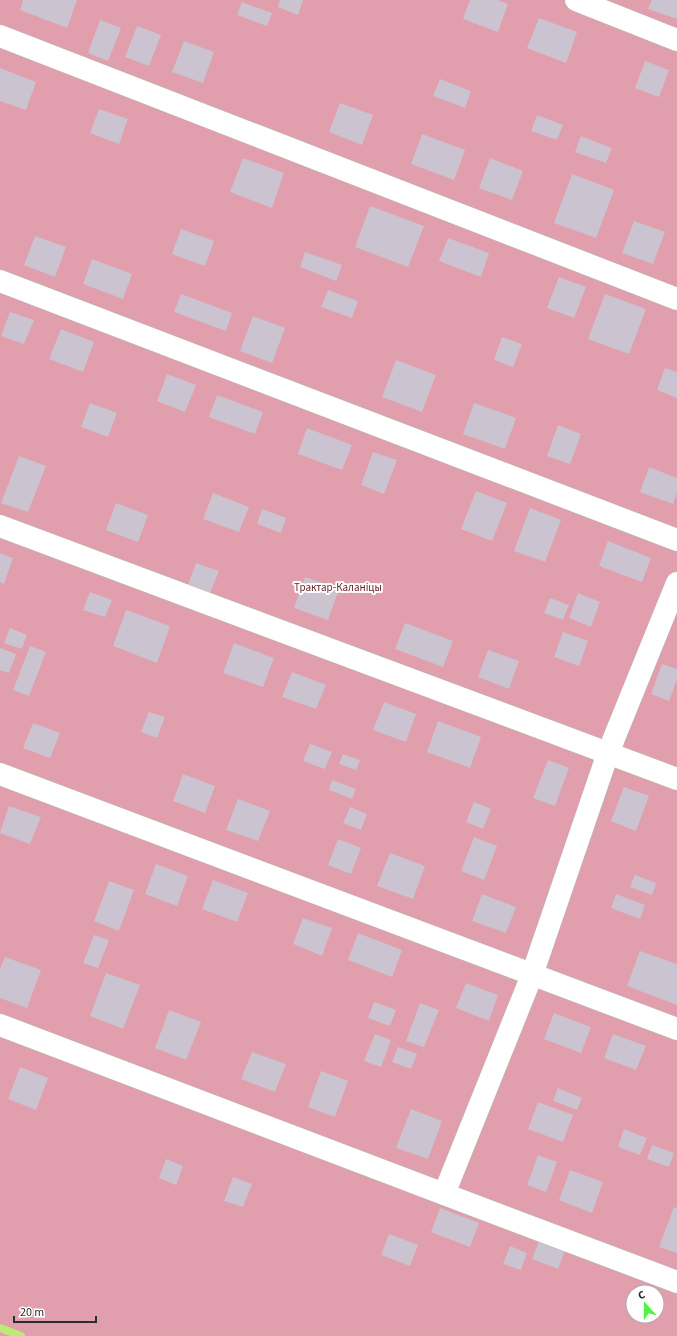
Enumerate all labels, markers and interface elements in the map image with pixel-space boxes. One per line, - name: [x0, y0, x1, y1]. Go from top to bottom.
- park label: Трактар-Каланіцы: [294, 580, 382, 595]
- north arrow: [625, 1284, 665, 1324]
- text: С: [636, 1287, 648, 1303]
- scale bar: [14, 1298, 96, 1324]
- text: 20 m: [20, 1304, 44, 1321]

